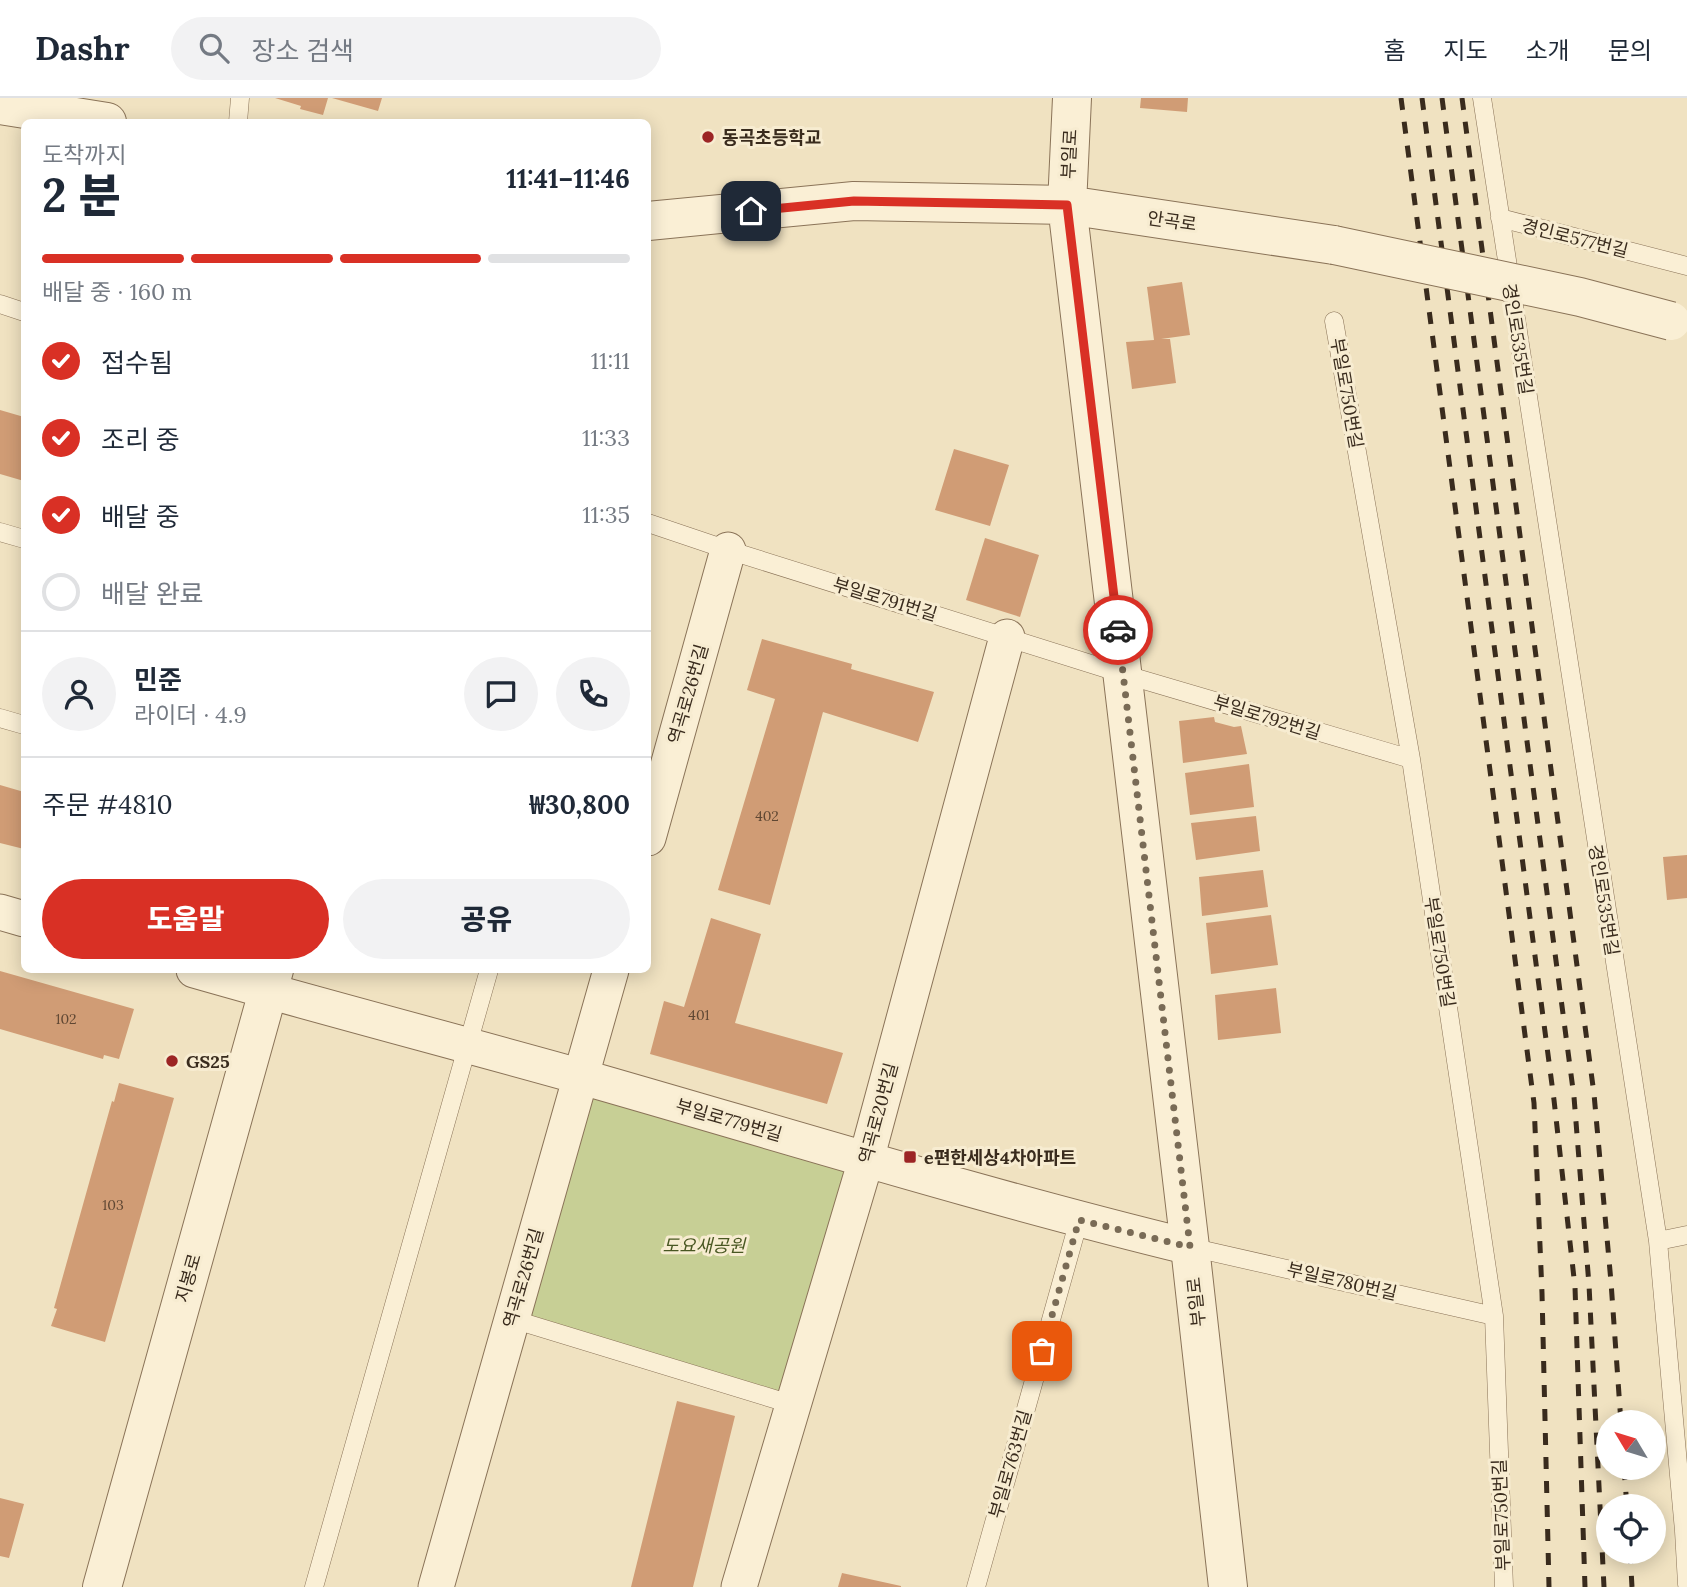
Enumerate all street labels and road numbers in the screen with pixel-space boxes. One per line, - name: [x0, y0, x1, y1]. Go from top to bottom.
- street label: 부일로: [1056, 129, 1082, 179]
- street label: 안곡로: [1146, 206, 1198, 236]
- street label: 경인로577번길: [1519, 214, 1631, 262]
- street label: 경인로535번길: [1498, 282, 1538, 396]
- street label: 부일로750번길: [1326, 336, 1368, 450]
- street label: 부일로791번길: [830, 572, 940, 626]
- street label: 역곡로26번길: [663, 641, 713, 747]
- street label: 부일로792번길: [1210, 690, 1324, 744]
- street label: 경인로535번길: [1584, 843, 1624, 957]
- street label: 부일로750번길: [1420, 895, 1460, 1009]
- street label: 역곡로20번길: [853, 1060, 903, 1166]
- street label: 부일로779번길: [673, 1094, 785, 1146]
- street label: 역곡로26번길: [498, 1225, 548, 1331]
- street label: 지봉로: [170, 1251, 206, 1305]
- street label: 부일로780번길: [1285, 1257, 1399, 1305]
- street label: 부일로: [1182, 1276, 1210, 1328]
- street label: 부일로763번길: [984, 1407, 1036, 1521]
- street label: 부일로750번길: [1488, 1459, 1514, 1571]

